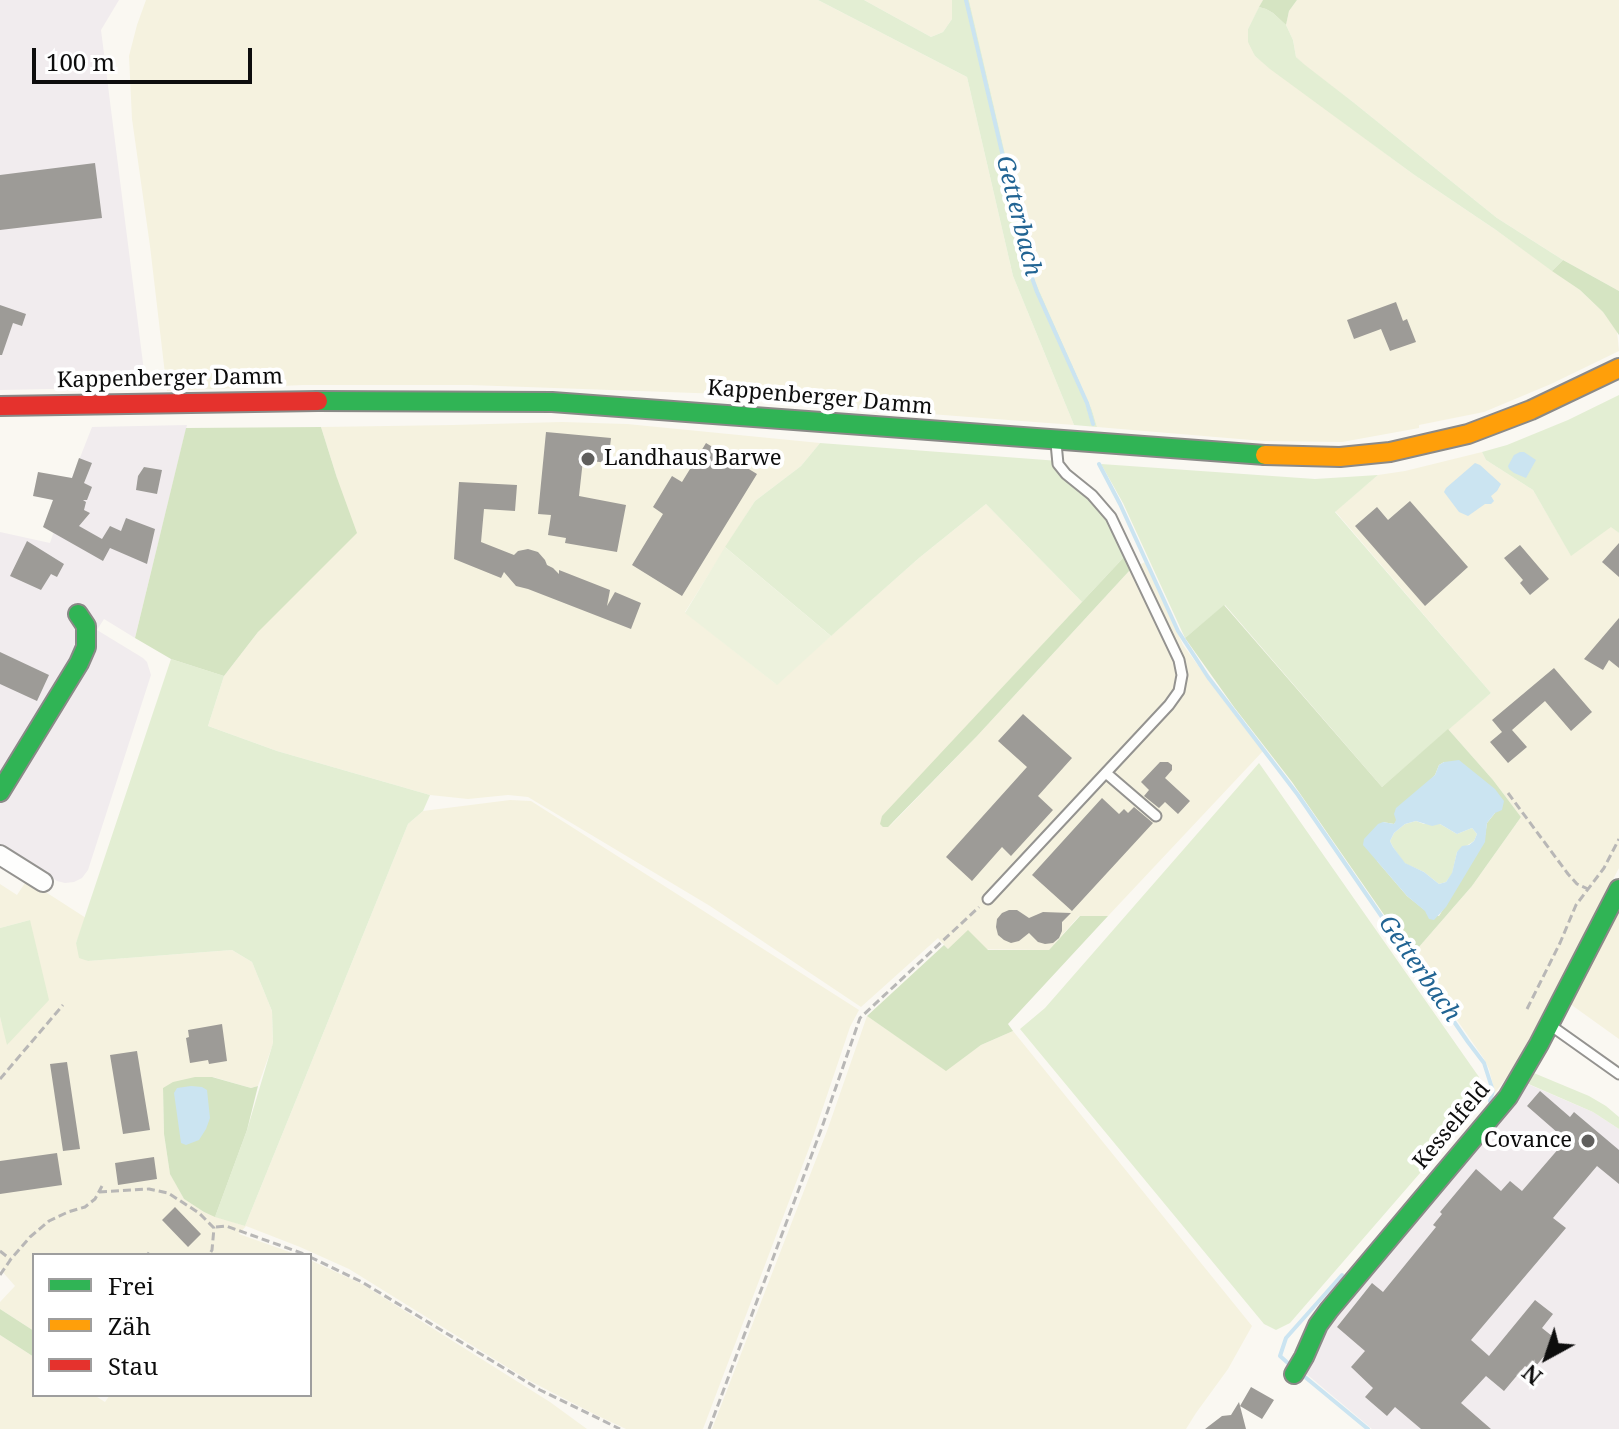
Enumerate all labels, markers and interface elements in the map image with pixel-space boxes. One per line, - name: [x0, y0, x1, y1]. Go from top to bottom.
- scale bar: [36, 32, 256, 82]
- text: 100 m: [46, 45, 115, 78]
- water label: Getterbach: [989, 153, 1047, 279]
- street label: Kappenberger Damm: [57, 364, 283, 394]
- street label: Kappenberger Damm: [706, 375, 934, 421]
- place label: Landhaus Barwe: [604, 446, 782, 472]
- marker: Landhaus Barwe: [579, 450, 597, 468]
- water label: Getterbach: [1372, 910, 1466, 1028]
- street label: Kesselfeld: [1408, 1077, 1496, 1175]
- place label: Covance: [1484, 1128, 1572, 1154]
- marker: Covance: [1579, 1132, 1597, 1150]
- legend: [32, 1253, 312, 1397]
- text: Frei: [108, 1269, 154, 1302]
- text: Zäh: [108, 1309, 151, 1342]
- north arrow: [1507, 1317, 1587, 1397]
- text: Stau: [108, 1349, 158, 1382]
- text: N: [1515, 1358, 1548, 1392]

